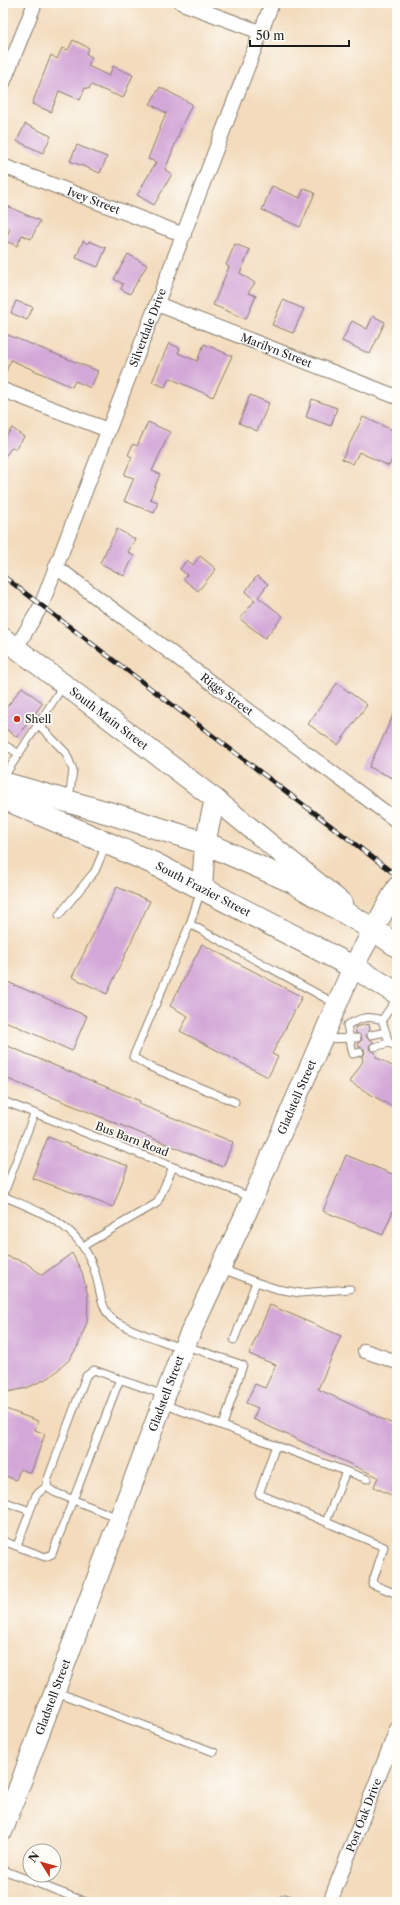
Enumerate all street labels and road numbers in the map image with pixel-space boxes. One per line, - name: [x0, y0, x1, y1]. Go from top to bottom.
- street label: Ivey Street: [65, 184, 122, 217]
- street label: Silverdale Drive: [126, 286, 169, 369]
- street label: Marilyn Street: [239, 330, 314, 370]
- street label: Riggs Street: [198, 670, 256, 718]
- street label: South Main Street: [67, 684, 151, 753]
- street label: South Frazier Street: [153, 859, 253, 920]
- street label: Gladstell Street: [274, 1057, 319, 1137]
- street label: Bus Barn Road: [93, 1119, 171, 1159]
- street label: Gladstell Street: [146, 1353, 187, 1433]
- street label: Gladstell Street: [32, 1657, 73, 1737]
- street label: Post Oak Drive: [343, 1776, 384, 1854]

